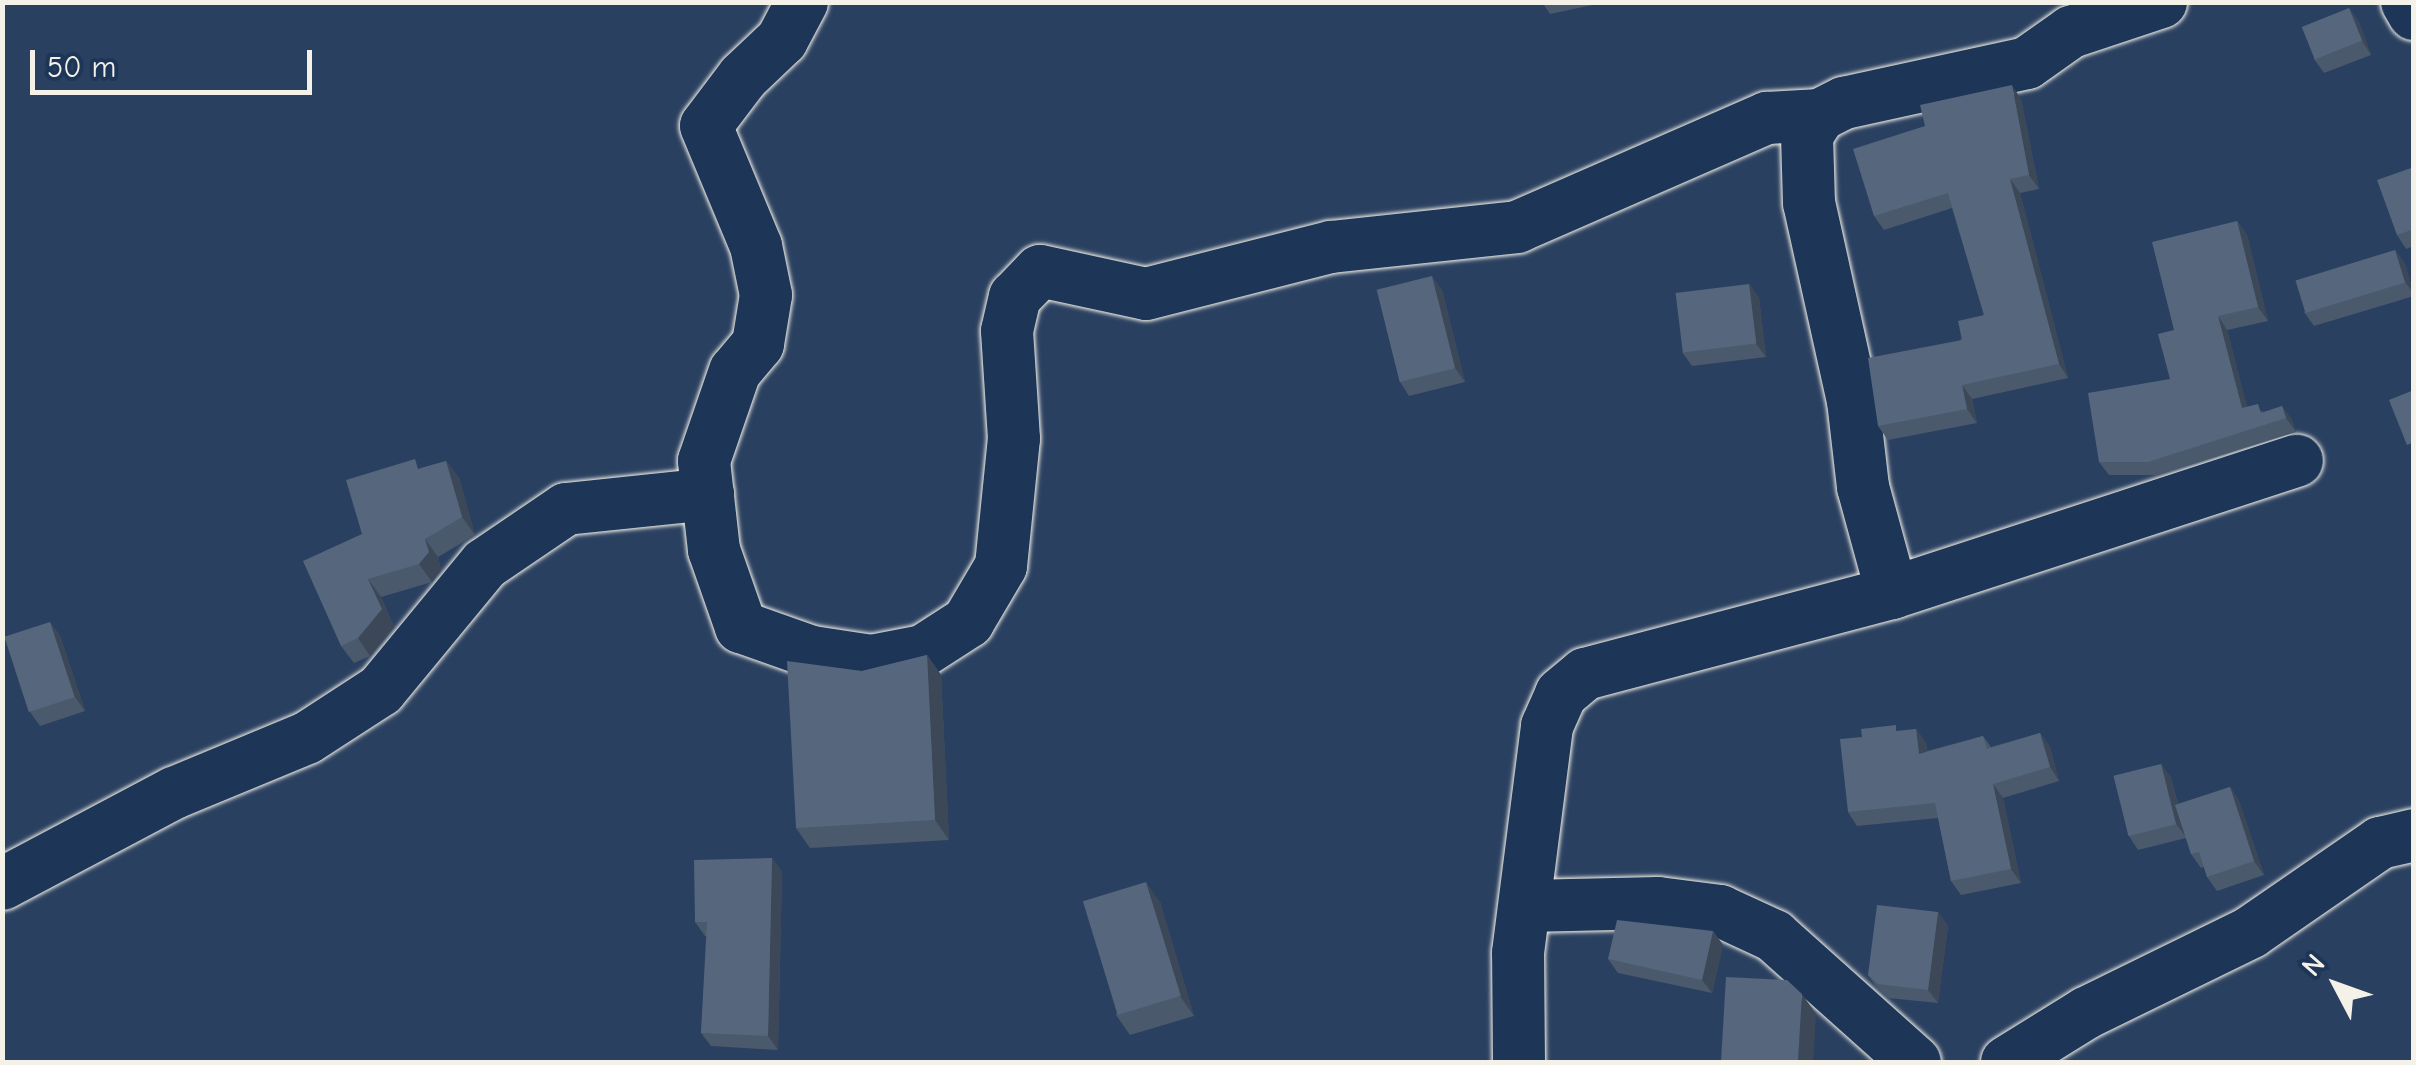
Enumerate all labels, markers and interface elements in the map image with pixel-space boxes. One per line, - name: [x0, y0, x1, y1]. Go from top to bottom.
- scale bar: [35, 30, 318, 92]
- text: 50 m: [47, 50, 116, 85]
- north arrow: [2286, 935, 2386, 1035]
- text: N: [2295, 948, 2331, 983]

